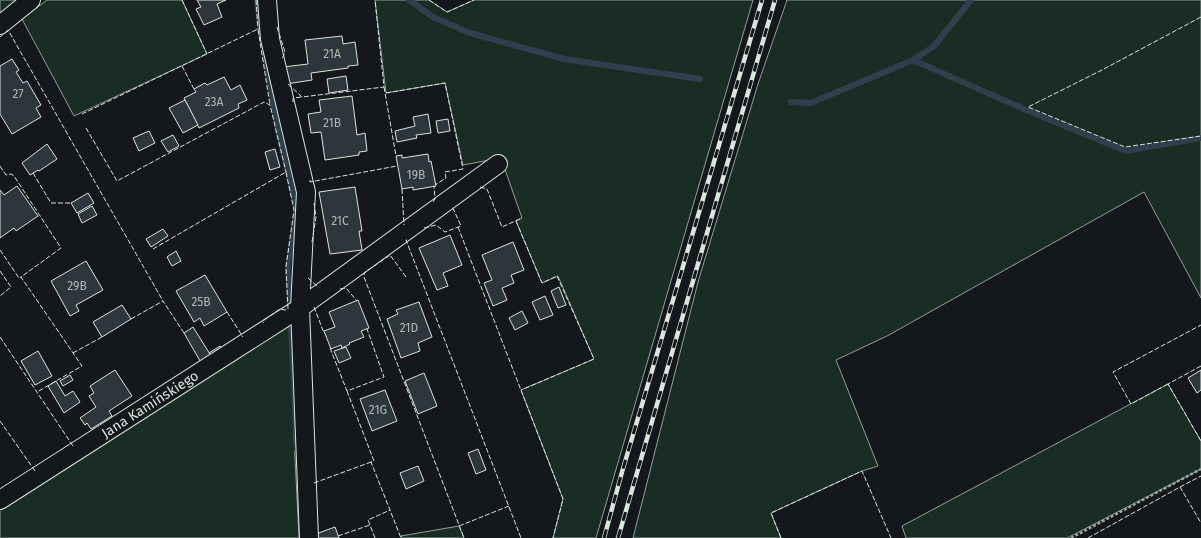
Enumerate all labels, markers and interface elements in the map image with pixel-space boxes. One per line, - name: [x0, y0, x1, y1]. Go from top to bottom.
- house number: 21A: [323, 47, 341, 61]
- house number: 27: [12, 87, 24, 101]
- house number: 23A: [205, 95, 223, 109]
- house number: 21B: [323, 116, 341, 130]
- house number: 19B: [407, 168, 425, 182]
- house number: 21C: [331, 214, 349, 228]
- house number: 29B: [67, 279, 87, 293]
- house number: 25B: [191, 295, 211, 309]
- house number: 21D: [400, 321, 419, 335]
- street label: Jana Kamińskiego: [98, 367, 202, 441]
- house number: 21G: [369, 403, 387, 417]

